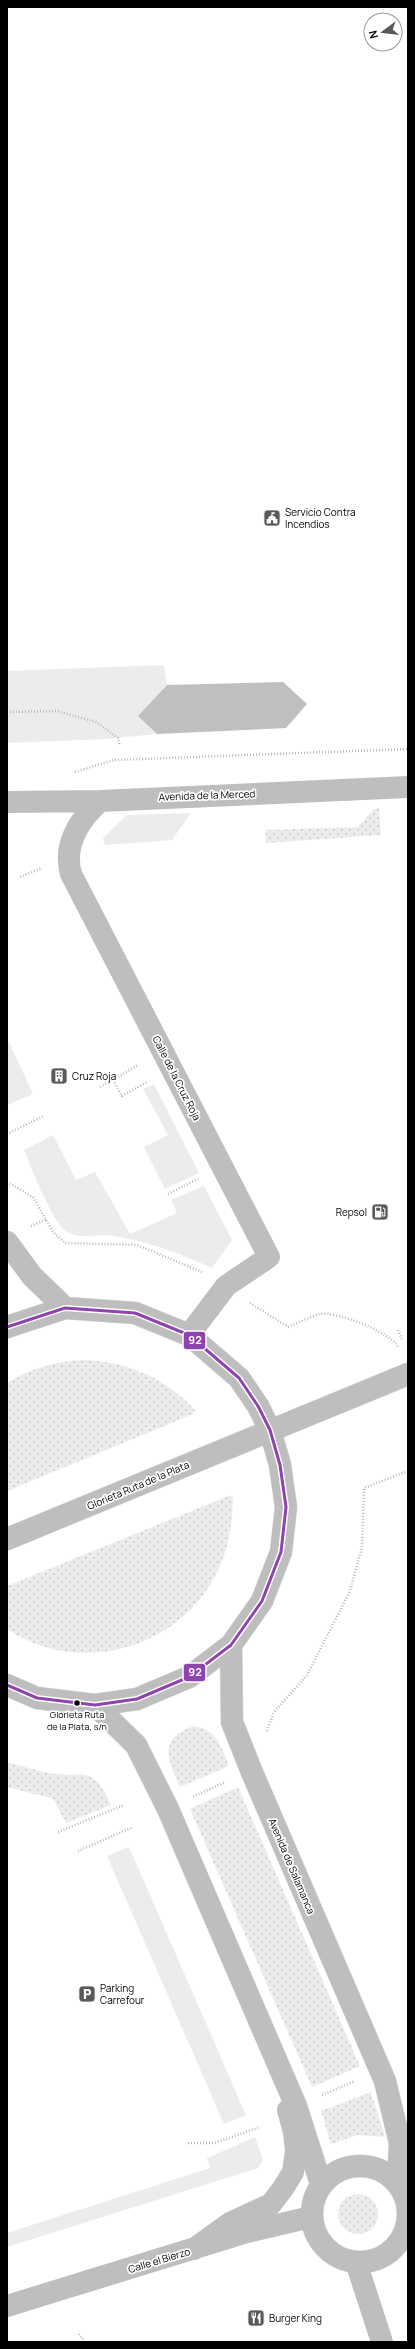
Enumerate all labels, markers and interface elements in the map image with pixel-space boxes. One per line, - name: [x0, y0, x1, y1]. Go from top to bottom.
- north arrow: [363, 12, 403, 52]
- text: N: [365, 29, 381, 40]
- place label: Servicio Contra Incendios: [285, 505, 356, 531]
- public building icon: Servicio Contra Incendios: [262, 508, 282, 528]
- street label: Avenida de la Merced: [158, 786, 256, 804]
- street label: Calle de la Cruz Roja: [150, 1033, 204, 1123]
- building icon: Cruz Roja: [49, 1066, 69, 1086]
- place label: Cruz Roja: [72, 1069, 116, 1083]
- fuel station icon: Repsol: [370, 1202, 390, 1222]
- place label: Repsol: [336, 1205, 367, 1219]
- line badge: 92: [183, 1331, 206, 1350]
- text: 92: [188, 1332, 202, 1347]
- street label: Glorieta Ruta de la Plata: [85, 1457, 191, 1513]
- line badge: 92: [183, 1663, 206, 1682]
- text: 92: [188, 1664, 202, 1679]
- marker: Glorieta Ruta de la Plata, s/n: [72, 1698, 82, 1708]
- place label: Glorieta Ruta de la Plata, s/n: [47, 1708, 107, 1733]
- street label: Avenida de Salamanca: [266, 1816, 318, 1916]
- place label: Parking Carrefour: [100, 1981, 145, 2007]
- parking icon: Parking Carrefour: [77, 1984, 97, 2004]
- street label: Calle el Bierzo: [126, 2244, 192, 2276]
- restaurant icon: Burger King: [246, 2308, 266, 2328]
- place label: Burger King: [269, 2311, 322, 2325]

